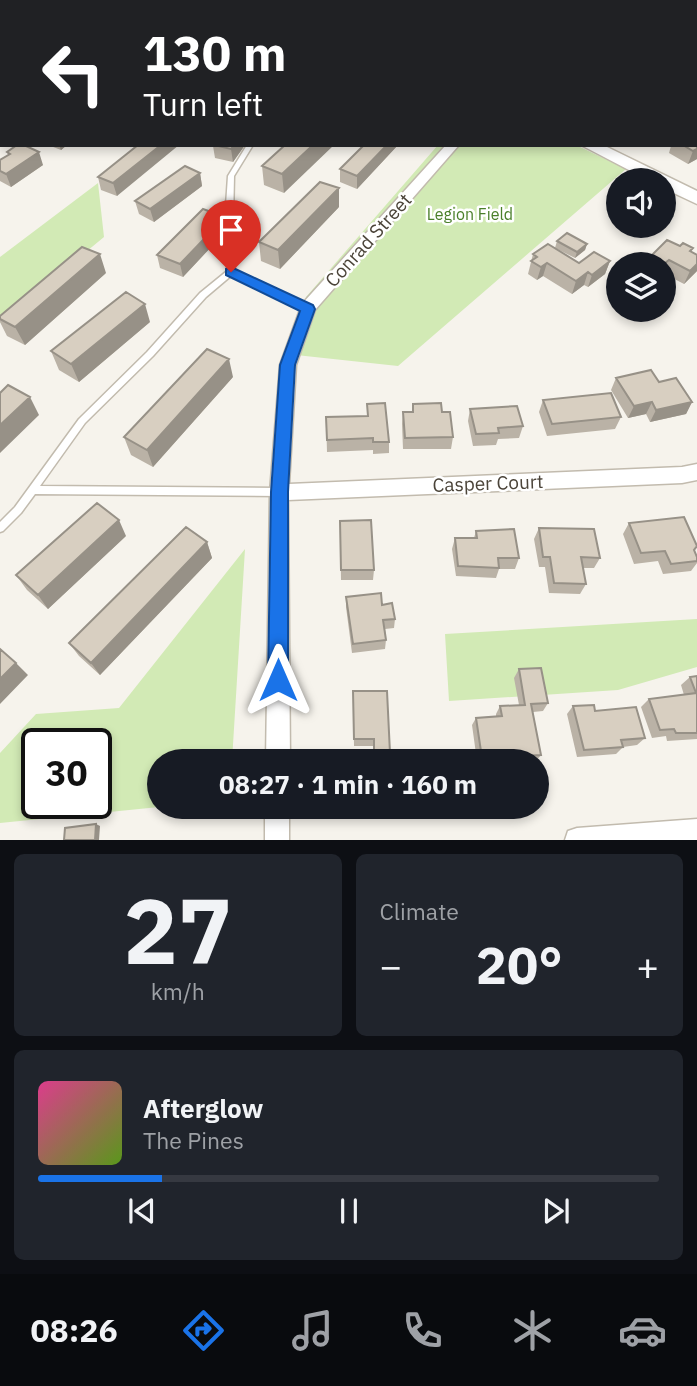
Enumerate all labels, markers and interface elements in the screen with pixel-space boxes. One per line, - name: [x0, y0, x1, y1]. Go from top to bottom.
- text: 130 m: [143, 21, 287, 84]
- icon: left: [28, 28, 119, 119]
- text: Turn left: [143, 83, 263, 125]
- map controls: [606, 168, 676, 322]
- button: sound: [606, 168, 676, 238]
- street label: Conrad Street: [320, 188, 416, 292]
- pin: [201, 200, 261, 272]
- park label: Legion Field: [427, 204, 513, 224]
- icon: arrive: [212, 211, 250, 249]
- button: layers: [606, 252, 676, 322]
- street label: Casper Court: [432, 469, 544, 497]
- position arrow: [241, 643, 315, 717]
- speed limit sign: 30: [21, 728, 112, 819]
- text: 08:27 · 1 min · 160 m: [219, 767, 477, 801]
- text: 27: [123, 871, 232, 989]
- text: Climate: [380, 896, 459, 926]
- text: 20°: [476, 931, 563, 998]
- text: −: [380, 941, 402, 990]
- text: +: [636, 941, 659, 990]
- text: km/h: [151, 976, 205, 1006]
- text: Afterglow: [143, 1091, 263, 1125]
- text: The Pines: [143, 1125, 244, 1155]
- icon: previous: [123, 1192, 161, 1230]
- icon: pause: [330, 1192, 368, 1230]
- icon: next: [537, 1192, 575, 1230]
- icon: directions: [179, 1306, 228, 1355]
- icon: music: [288, 1306, 337, 1355]
- icon: phone: [398, 1306, 447, 1355]
- icon: climate: [508, 1306, 557, 1355]
- icon: car: [618, 1306, 667, 1355]
- text: 08:26: [30, 1309, 118, 1351]

